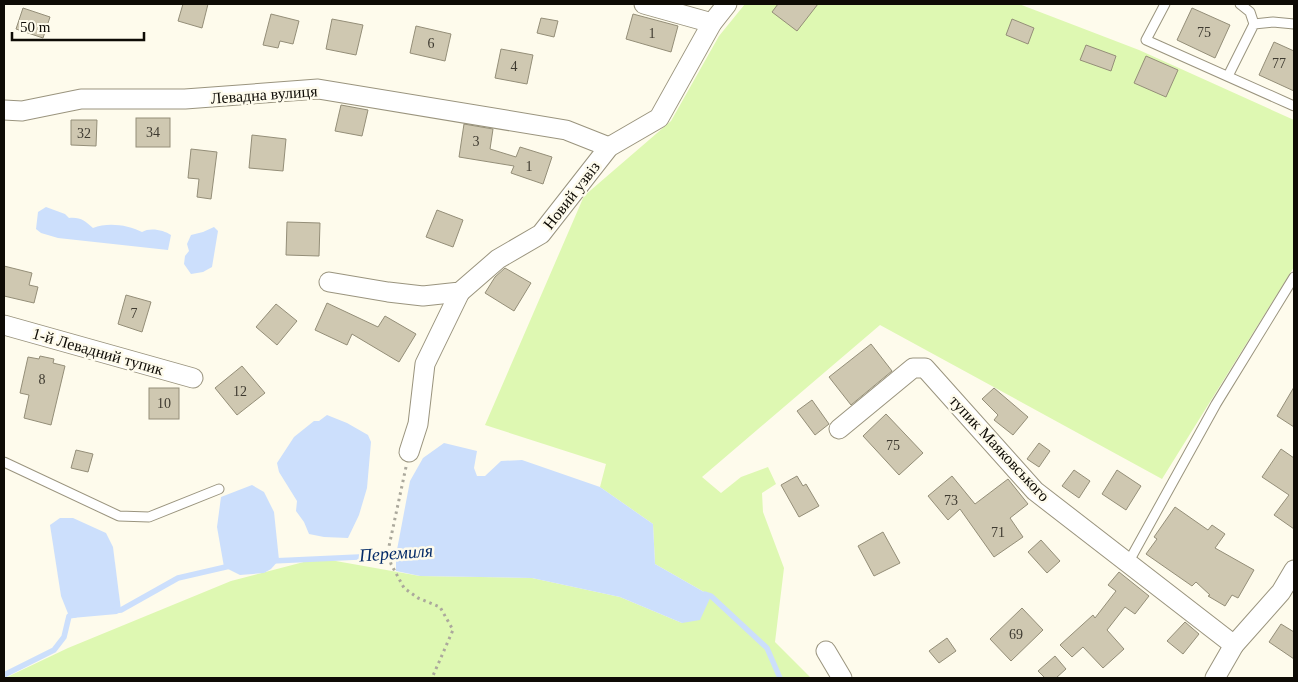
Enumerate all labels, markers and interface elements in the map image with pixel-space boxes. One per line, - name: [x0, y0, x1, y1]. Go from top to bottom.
- scale bar: [12, 10, 145, 42]
- text: 50 m: [20, 19, 51, 35]
- house number: 75: [1197, 25, 1211, 40]
- house number: 1: [649, 26, 656, 41]
- house number: 6: [428, 36, 435, 51]
- house number: 77: [1272, 56, 1286, 71]
- house number: 4: [511, 59, 518, 74]
- street label: Левадна вулиця: [210, 82, 319, 108]
- house number: 34: [146, 125, 160, 140]
- house number: 32: [77, 126, 91, 141]
- house number: 3: [473, 134, 480, 149]
- street label: Новий узвіз: [540, 158, 604, 233]
- house number: 1: [526, 159, 533, 174]
- house number: 7: [131, 306, 138, 321]
- street label: 1-й Левадний тупик: [30, 325, 166, 379]
- house number: 8: [39, 372, 46, 387]
- house number: 12: [233, 384, 247, 399]
- street label: тупик Маяковського: [946, 392, 1053, 505]
- house number: 10: [157, 396, 171, 411]
- house number: 75: [886, 438, 900, 453]
- house number: 73: [944, 493, 958, 508]
- house number: 71: [991, 525, 1005, 540]
- water label: Перемиля: [357, 540, 434, 566]
- house number: 69: [1009, 627, 1023, 642]

